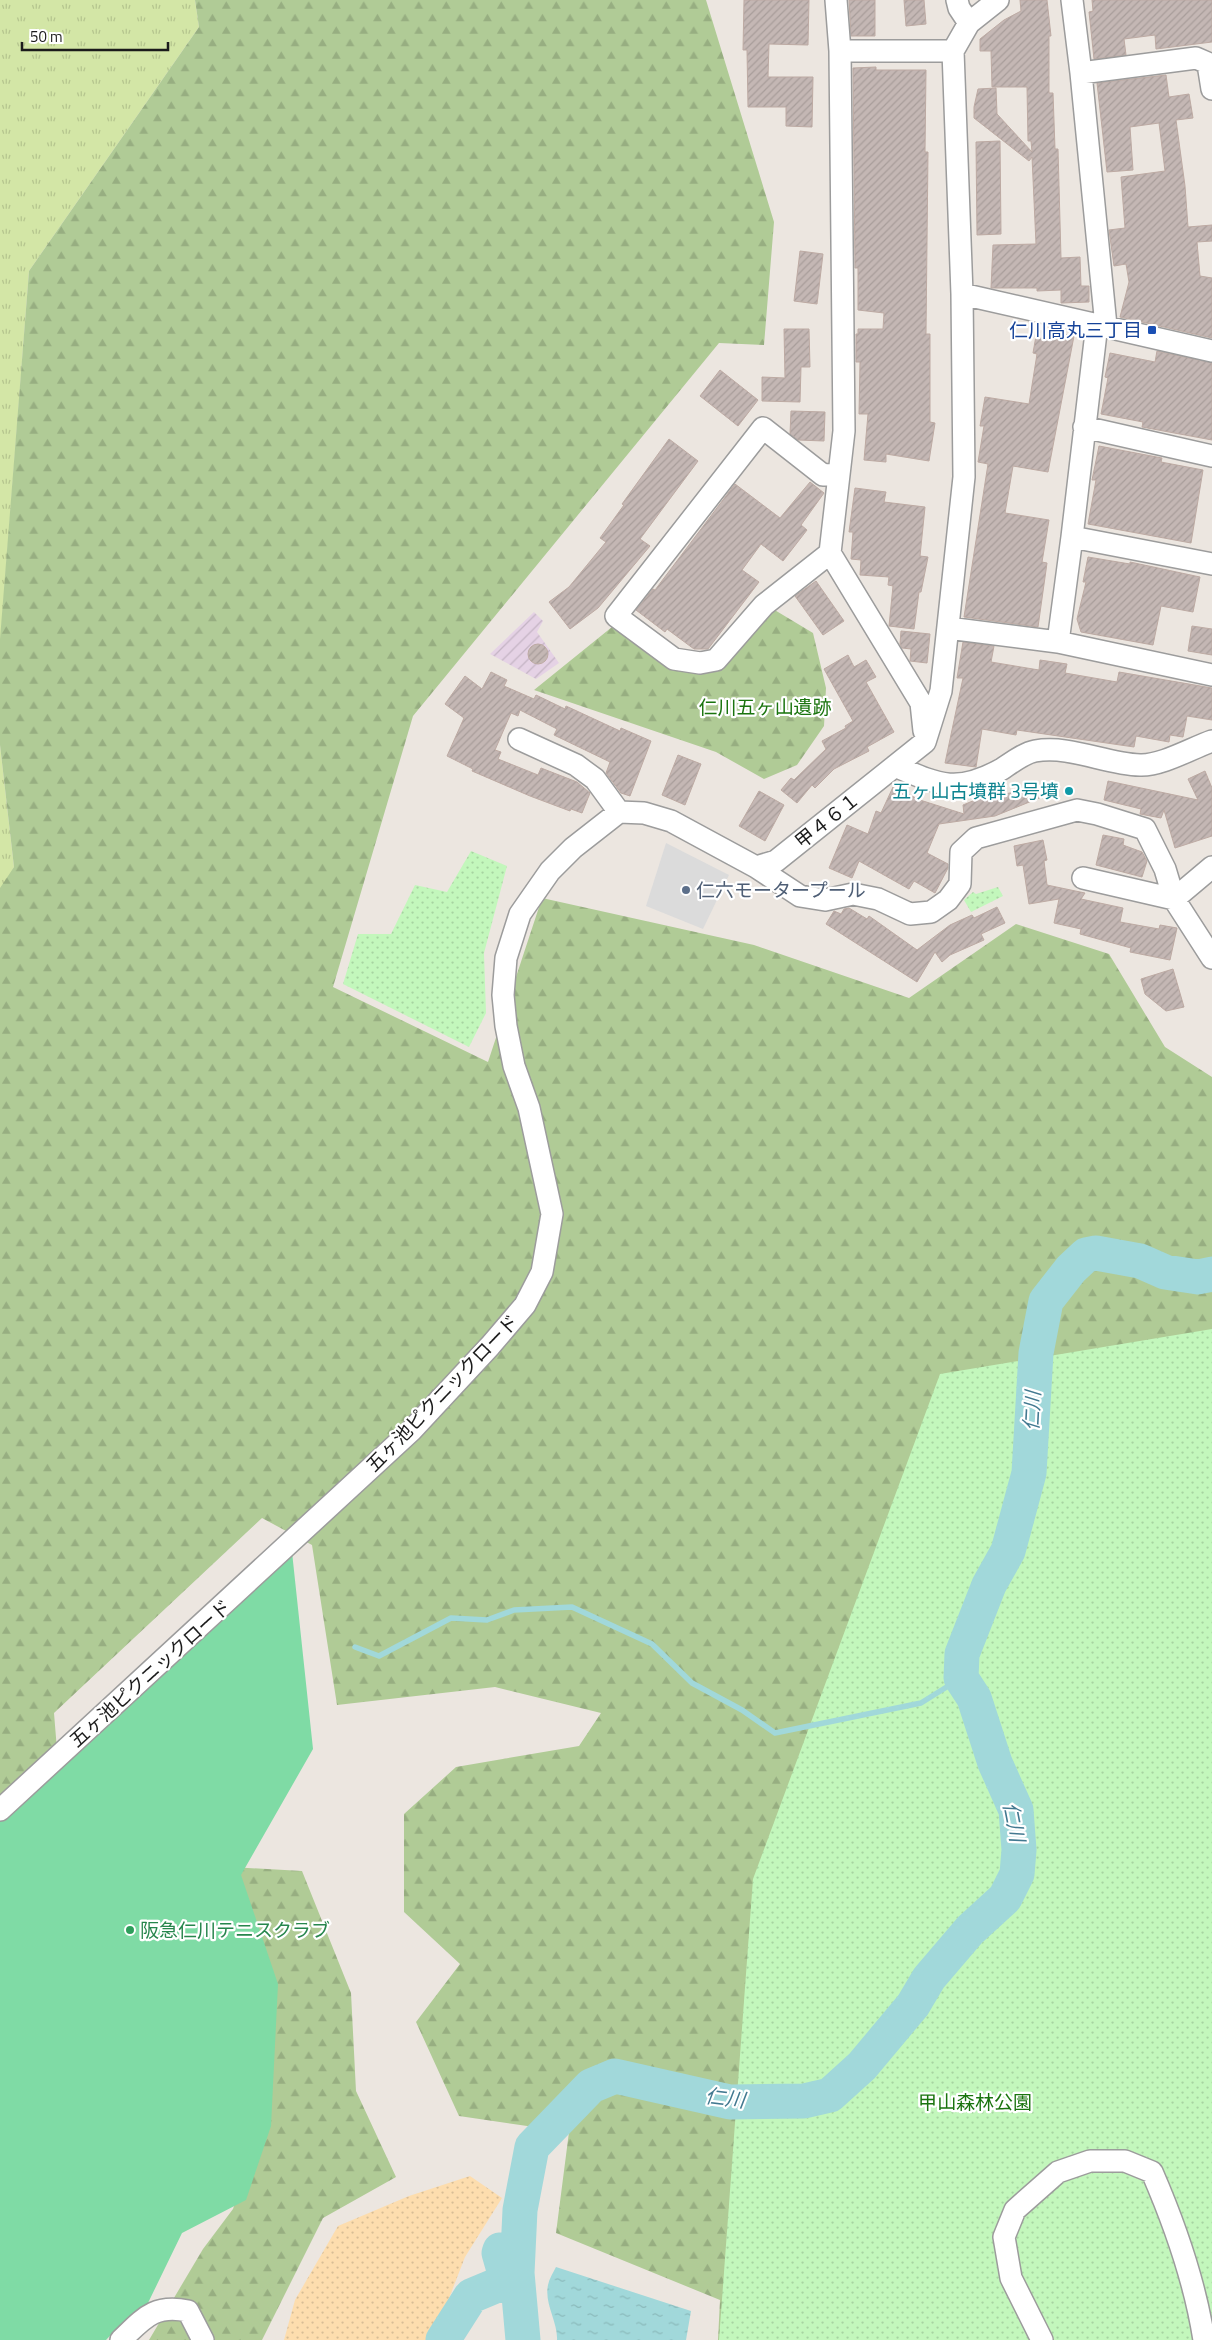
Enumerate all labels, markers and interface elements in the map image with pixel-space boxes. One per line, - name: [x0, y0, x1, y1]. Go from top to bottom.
- scale bar: [22, 20, 169, 52]
- text: 50 m: [30, 25, 63, 48]
- place label: 仁川高丸三丁目: [1009, 315, 1142, 344]
- marker: 仁川高丸三丁目: [1146, 324, 1158, 336]
- park label: 仁川五ヶ山遺跡: [698, 692, 832, 721]
- place label: 五ヶ山古墳群 3号墳: [892, 776, 1059, 805]
- street label: 甲４６１: [788, 784, 865, 855]
- marker: 五ヶ山古墳群 3号墳: [1063, 785, 1075, 797]
- place label: 仁六モータープール: [696, 875, 866, 904]
- marker: 仁六モータープール: [680, 884, 692, 896]
- street label: 五ヶ池ピクニックロード: [359, 1307, 525, 1478]
- water label: 仁川: [1015, 1388, 1048, 1432]
- street label: 五ヶ池ピクニックロード: [62, 1592, 237, 1753]
- water label: 仁川: [995, 1799, 1034, 1846]
- place label: 阪急仁川テニスクラブ: [140, 1915, 330, 1944]
- marker: 阪急仁川テニスクラブ: [124, 1924, 136, 1936]
- water label: 仁川: [703, 2080, 749, 2116]
- park label: 甲山森林公園: [918, 2087, 1032, 2116]

